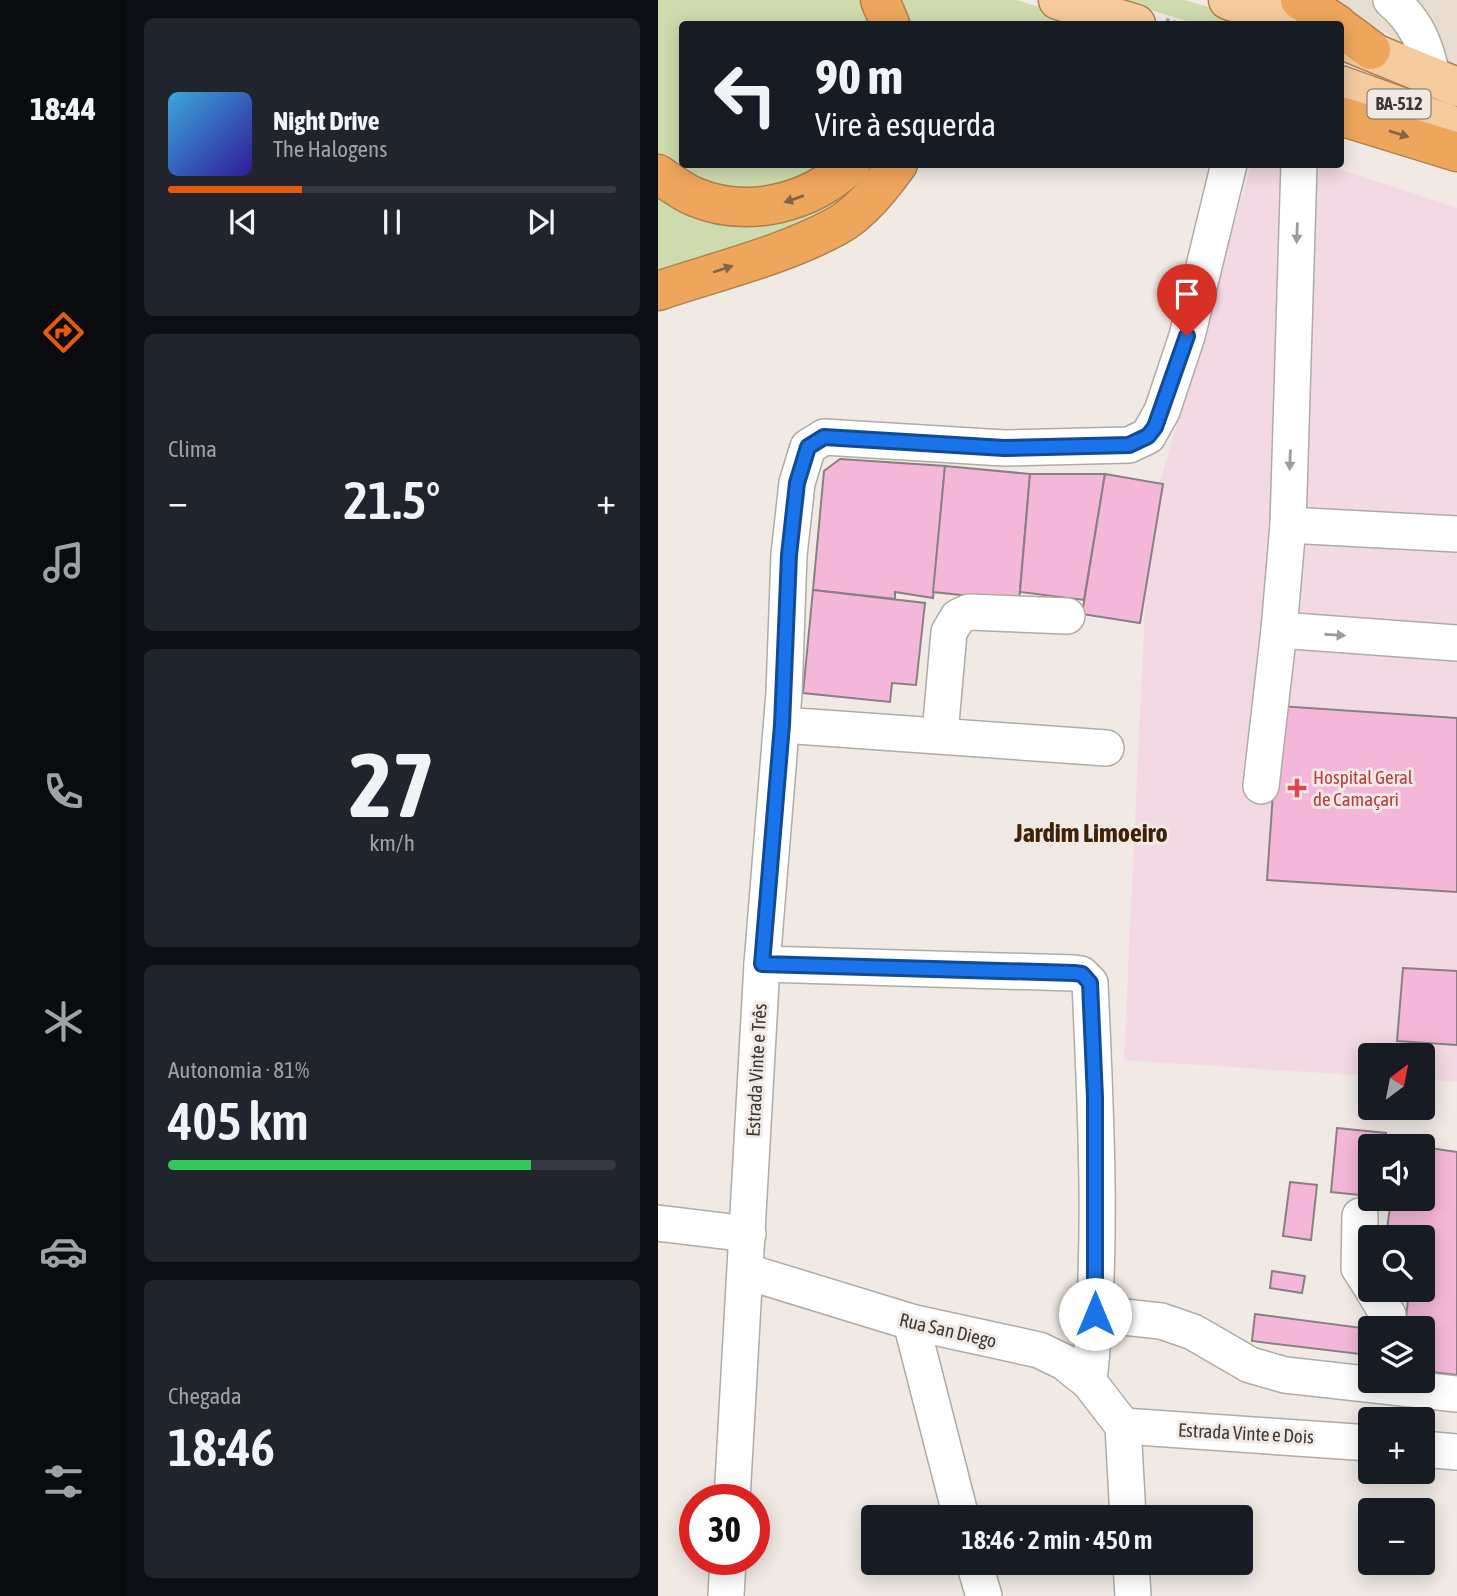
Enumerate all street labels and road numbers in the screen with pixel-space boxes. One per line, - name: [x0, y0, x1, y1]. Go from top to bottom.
- road number: BA-512: [1368, 90, 1430, 119]
- street label: Estrada Vinte e Três: [742, 1002, 770, 1137]
- street label: Rua San Diego: [897, 1308, 999, 1352]
- street label: Estrada Vinte e Dois: [1177, 1418, 1315, 1448]

